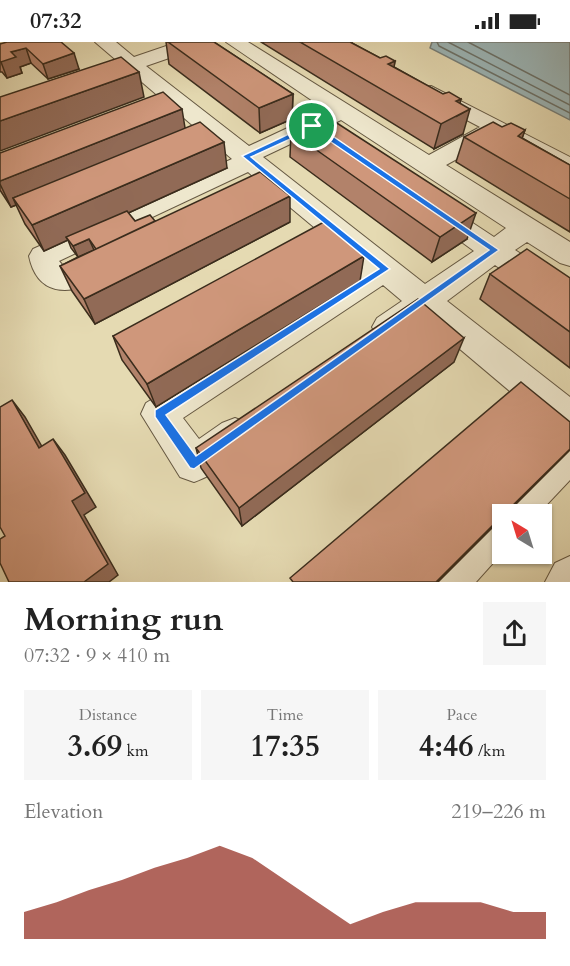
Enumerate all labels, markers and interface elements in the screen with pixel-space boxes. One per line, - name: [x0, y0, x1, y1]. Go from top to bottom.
- text: 07:32: [30, 6, 81, 36]
- pin: [286, 100, 337, 151]
- icon: arrive: [295, 109, 328, 142]
- north arrow: [492, 504, 552, 564]
- map controls: [492, 504, 552, 564]
- text: Morning run: [24, 597, 224, 642]
- button: share: [483, 602, 546, 665]
- text: 07:32 · 9 × 410 m: [24, 642, 170, 669]
- text: Distance: [79, 704, 137, 726]
- text: Time: [266, 704, 304, 726]
- text: Pace: [447, 704, 477, 726]
- text: 3.69: [67, 726, 122, 767]
- text: 17:35: [250, 726, 320, 767]
- text: 4:46: [419, 726, 474, 767]
- text: km: [122, 740, 149, 762]
- text: /km: [474, 740, 505, 762]
- text: Elevation: [24, 798, 103, 825]
- text: 219–226 m: [451, 798, 546, 825]

